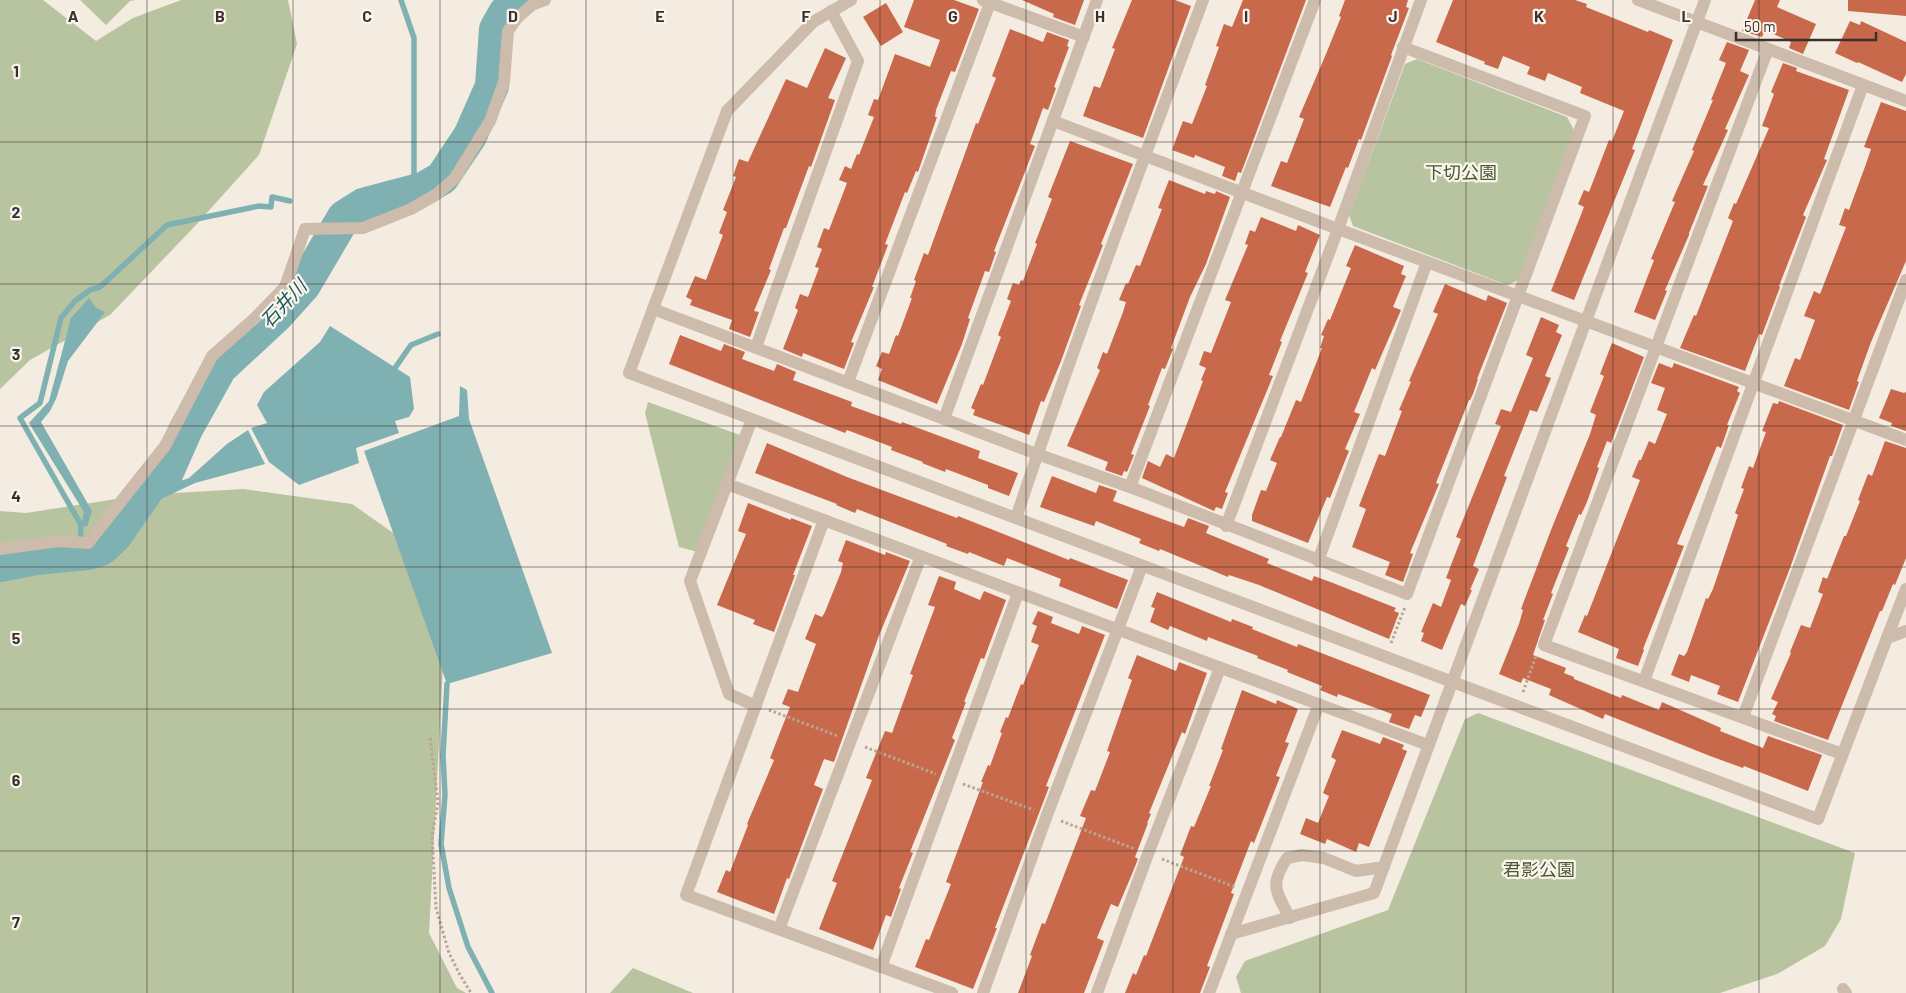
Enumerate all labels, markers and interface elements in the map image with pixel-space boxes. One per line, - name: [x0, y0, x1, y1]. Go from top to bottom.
- text: A: [68, 6, 79, 25]
- text: B: [215, 6, 225, 25]
- text: C: [362, 6, 372, 25]
- text: D: [508, 6, 518, 25]
- text: E: [655, 6, 665, 25]
- text: F: [802, 6, 811, 25]
- text: G: [948, 6, 958, 25]
- text: H: [1095, 6, 1105, 25]
- text: I: [1244, 6, 1248, 25]
- text: J: [1388, 6, 1398, 25]
- text: K: [1534, 6, 1544, 25]
- text: L: [1681, 6, 1691, 25]
- scale bar: [1736, 10, 1876, 42]
- text: 50 m: [1744, 17, 1776, 35]
- text: 1: [13, 61, 19, 80]
- park label: 下切公園: [1425, 161, 1497, 183]
- text: 2: [12, 202, 21, 221]
- water label: 石井川: [255, 273, 312, 332]
- text: 3: [12, 344, 20, 363]
- text: 4: [11, 486, 21, 505]
- text: 5: [12, 628, 21, 647]
- text: 6: [12, 770, 21, 789]
- park label: 君影公園: [1503, 858, 1575, 880]
- text: 7: [12, 912, 20, 931]

